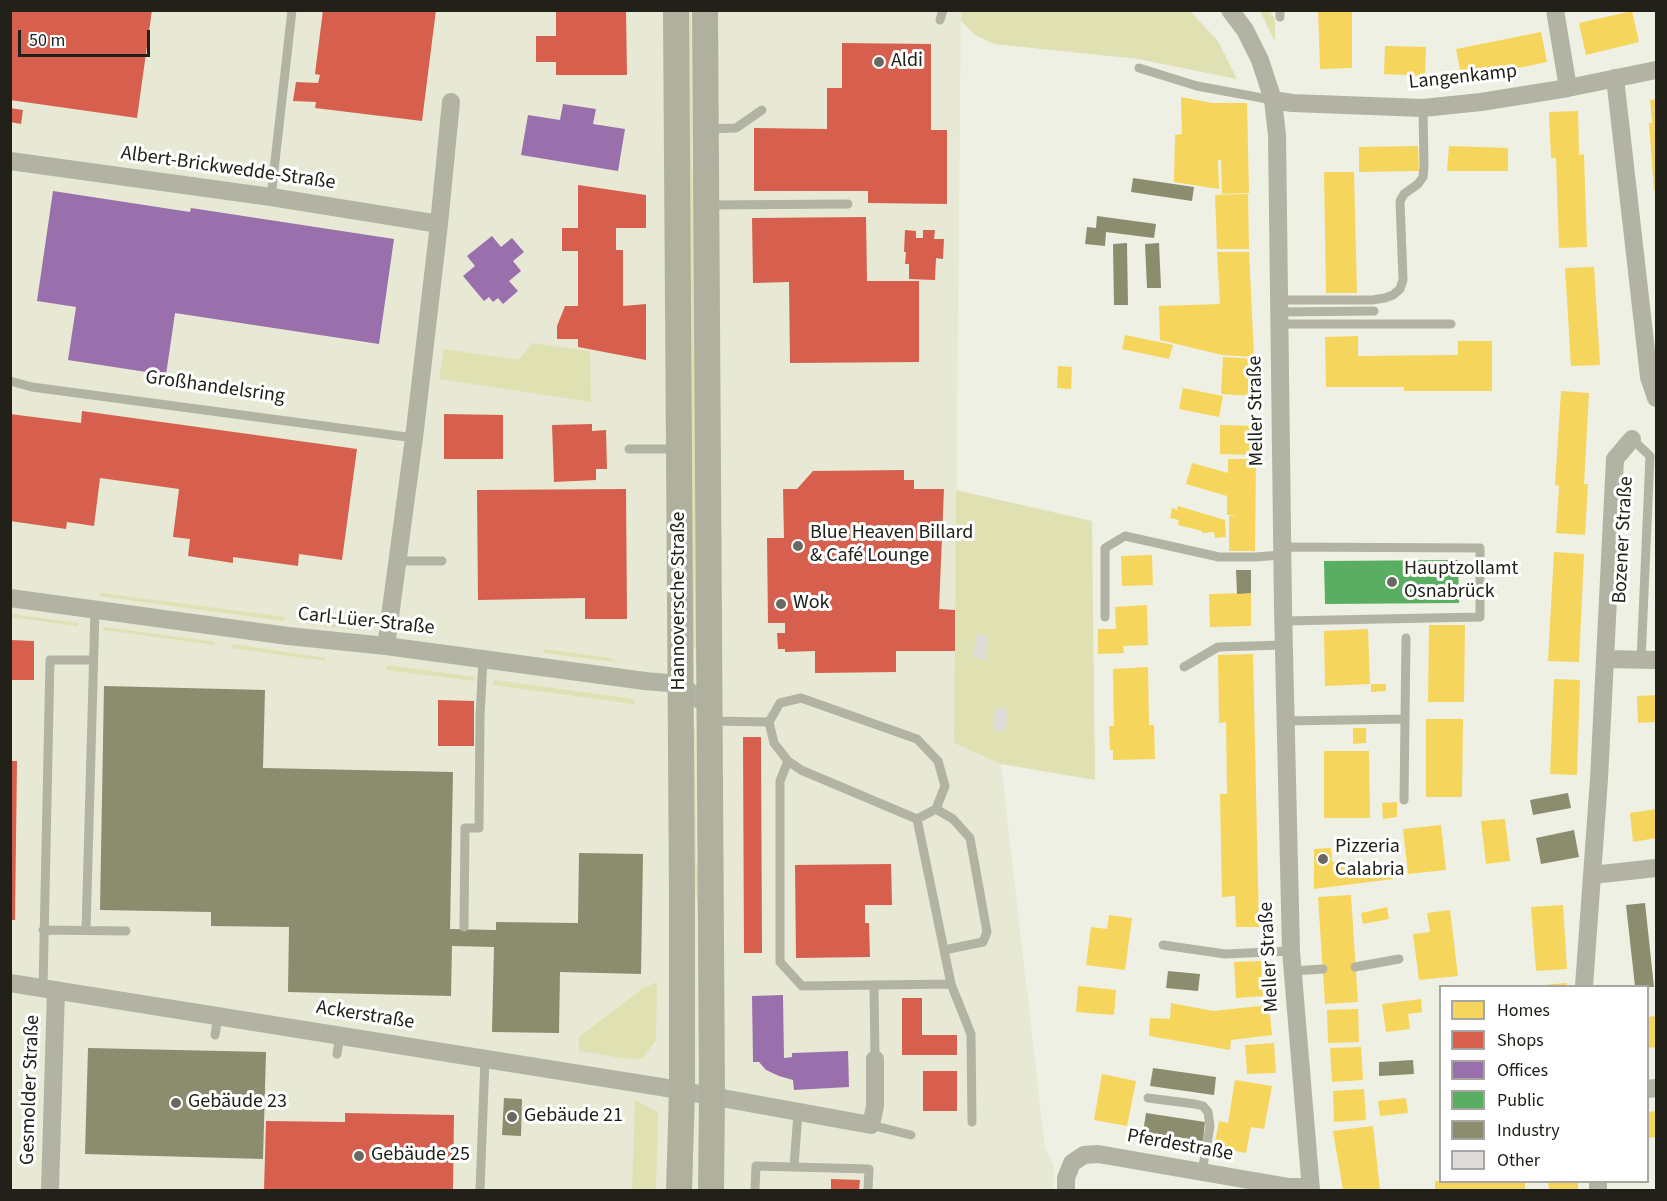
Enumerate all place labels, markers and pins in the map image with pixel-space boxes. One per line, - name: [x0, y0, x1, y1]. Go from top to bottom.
- place label: Aldi: [891, 50, 923, 74]
- marker: Aldi: [872, 55, 886, 69]
- place label: Blue Heaven Billard & Café Lounge: [810, 522, 973, 569]
- marker: Blue Heaven Billard & Café Lounge: [791, 539, 805, 553]
- place label: Hauptzollamt Osnabrück: [1404, 558, 1518, 605]
- marker: Hauptzollamt Osnabrück: [1385, 575, 1399, 589]
- place label: Wok: [793, 592, 829, 616]
- marker: Wok: [774, 597, 788, 611]
- place label: Pizzeria Calabria: [1335, 836, 1405, 883]
- marker: Pizzeria Calabria: [1316, 852, 1330, 866]
- place label: Gebäude 23: [188, 1091, 287, 1115]
- marker: Gebäude 23: [169, 1096, 183, 1110]
- place label: Gebäude 21: [524, 1105, 623, 1129]
- marker: Gebäude 21: [505, 1110, 519, 1124]
- place label: Gebäude 25: [371, 1144, 470, 1168]
- marker: Gebäude 25: [352, 1149, 366, 1163]

